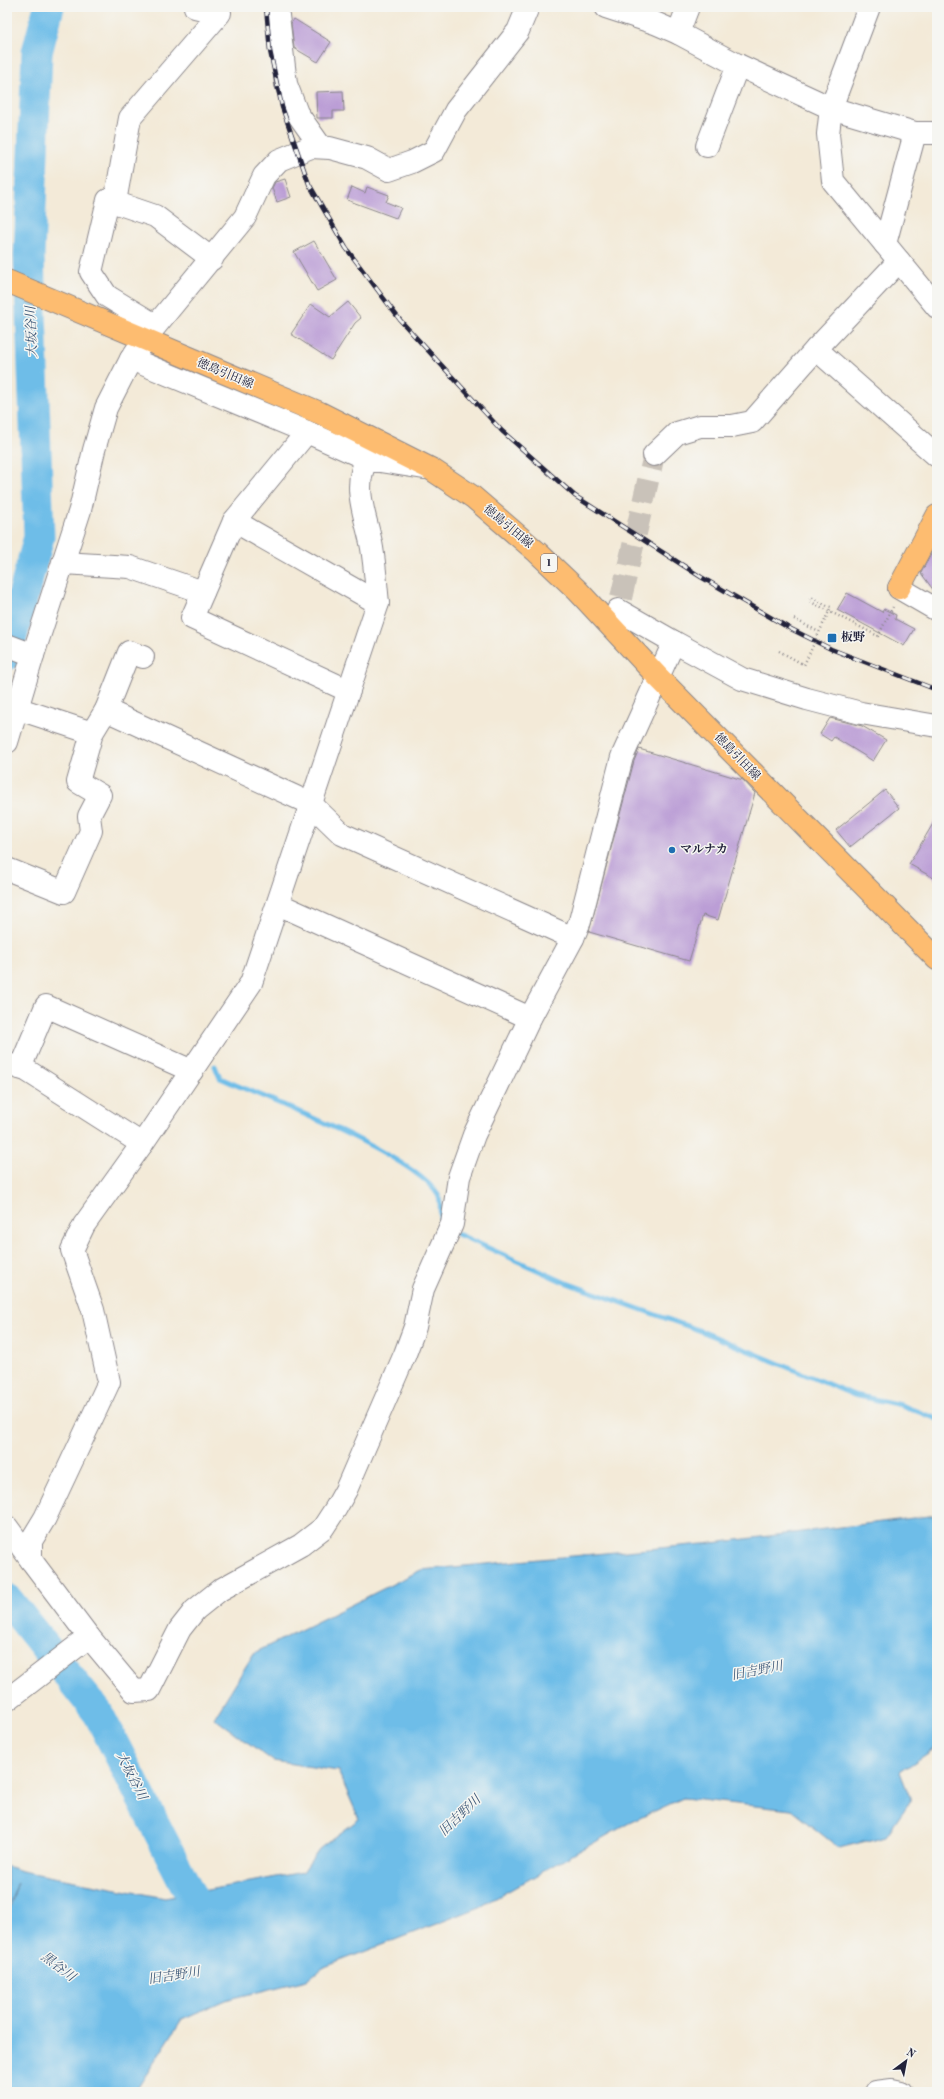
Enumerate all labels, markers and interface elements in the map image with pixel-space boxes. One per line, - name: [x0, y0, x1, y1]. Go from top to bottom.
- water label: 大坂谷川: [24, 304, 39, 358]
- street label: 徳島引田線: [195, 355, 256, 391]
- street label: 徳島引田線: [481, 502, 536, 551]
- road number: 1: [541, 554, 557, 572]
- place label: 板野: [841, 630, 865, 644]
- marker: 板野: [826, 632, 838, 644]
- street label: 徳島引田線: [712, 730, 764, 783]
- place label: マルナカ: [680, 843, 728, 856]
- marker: マルナカ: [667, 845, 677, 855]
- water label: 旧吉野川: [730, 1658, 786, 1682]
- water label: 大坂谷川: [113, 1749, 150, 1804]
- water label: 旧吉野川: [436, 1791, 485, 1839]
- water label: 黒谷川: [39, 1949, 80, 1985]
- water label: 旧吉野川: [147, 1964, 203, 1986]
- north arrow: [886, 2041, 926, 2081]
- text: N: [904, 2047, 917, 2061]

